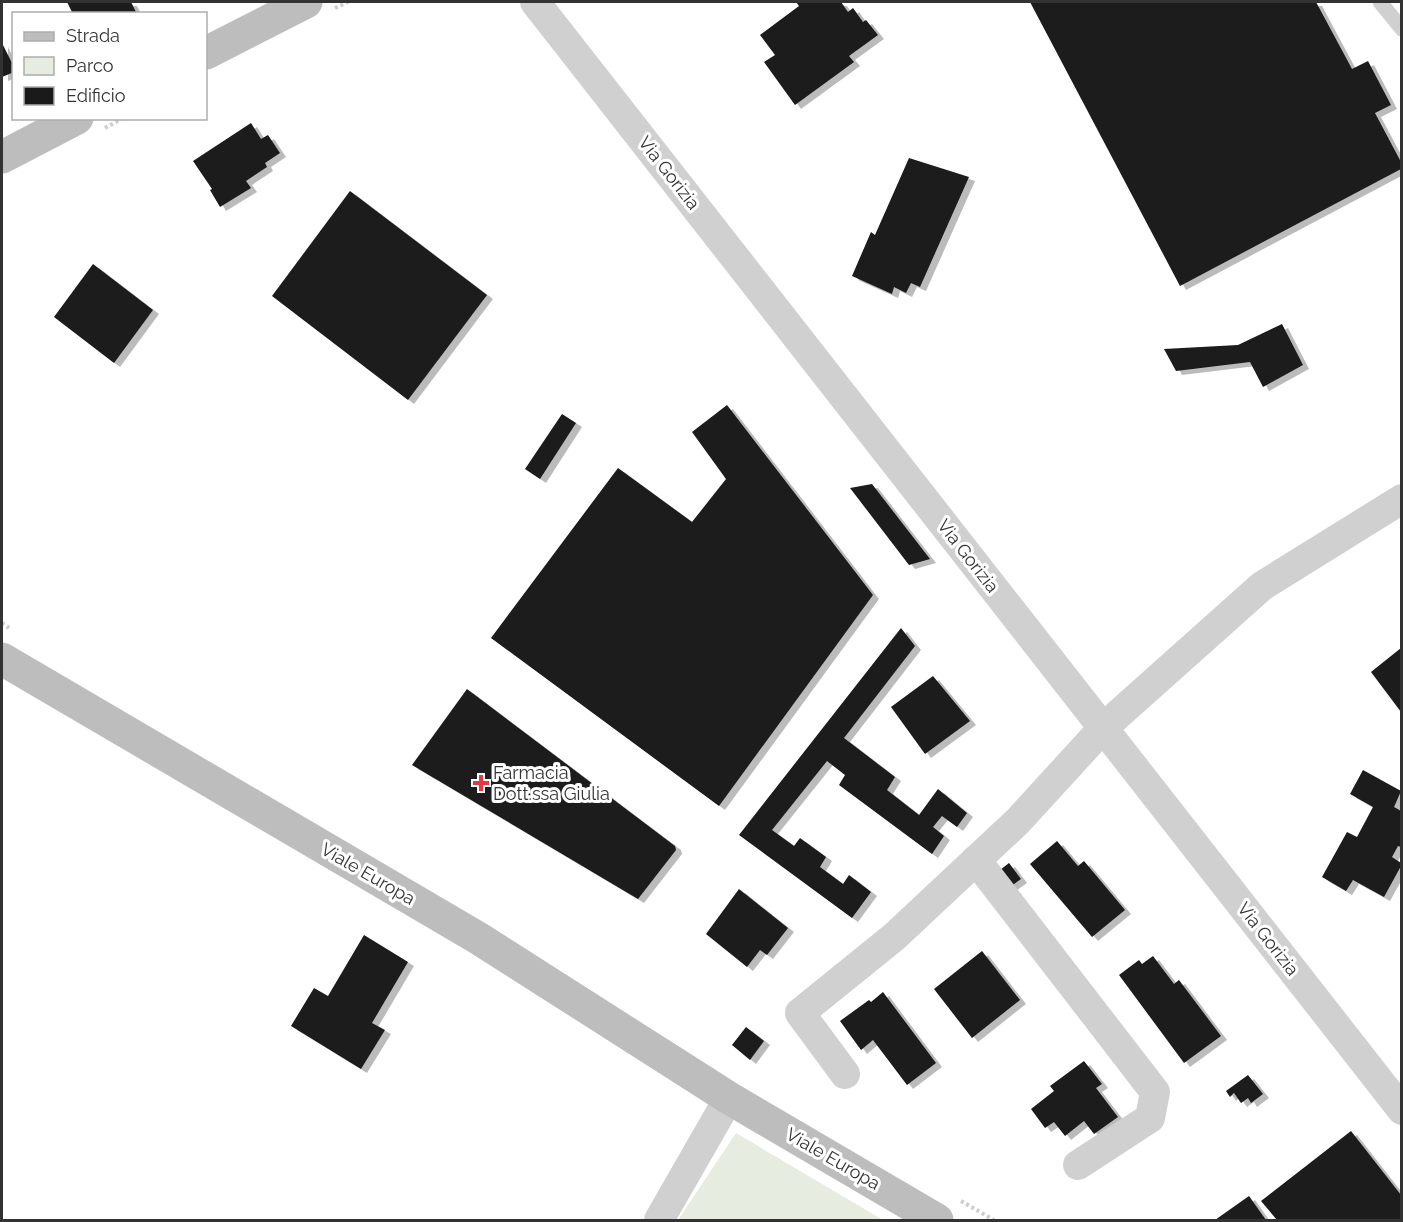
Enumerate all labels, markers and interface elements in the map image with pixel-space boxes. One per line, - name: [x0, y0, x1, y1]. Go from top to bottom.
- legend: [12, 12, 207, 120]
- text: Strada: [66, 25, 120, 46]
- text: Parco: [66, 55, 114, 76]
- text: Edificio: [66, 85, 126, 106]
- street label: Via Gorizia: [634, 132, 704, 213]
- street label: Via Gorizia: [933, 515, 1003, 596]
- place label: Farmacia Dott.ssa Giulia: [493, 762, 610, 804]
- marker: Farmacia Dott.ssa Giulia: [474, 776, 488, 790]
- street label: Viale Europa: [317, 838, 419, 909]
- street label: Via Gorizia: [1233, 898, 1303, 979]
- street label: Viale Europa: [782, 1123, 884, 1194]

